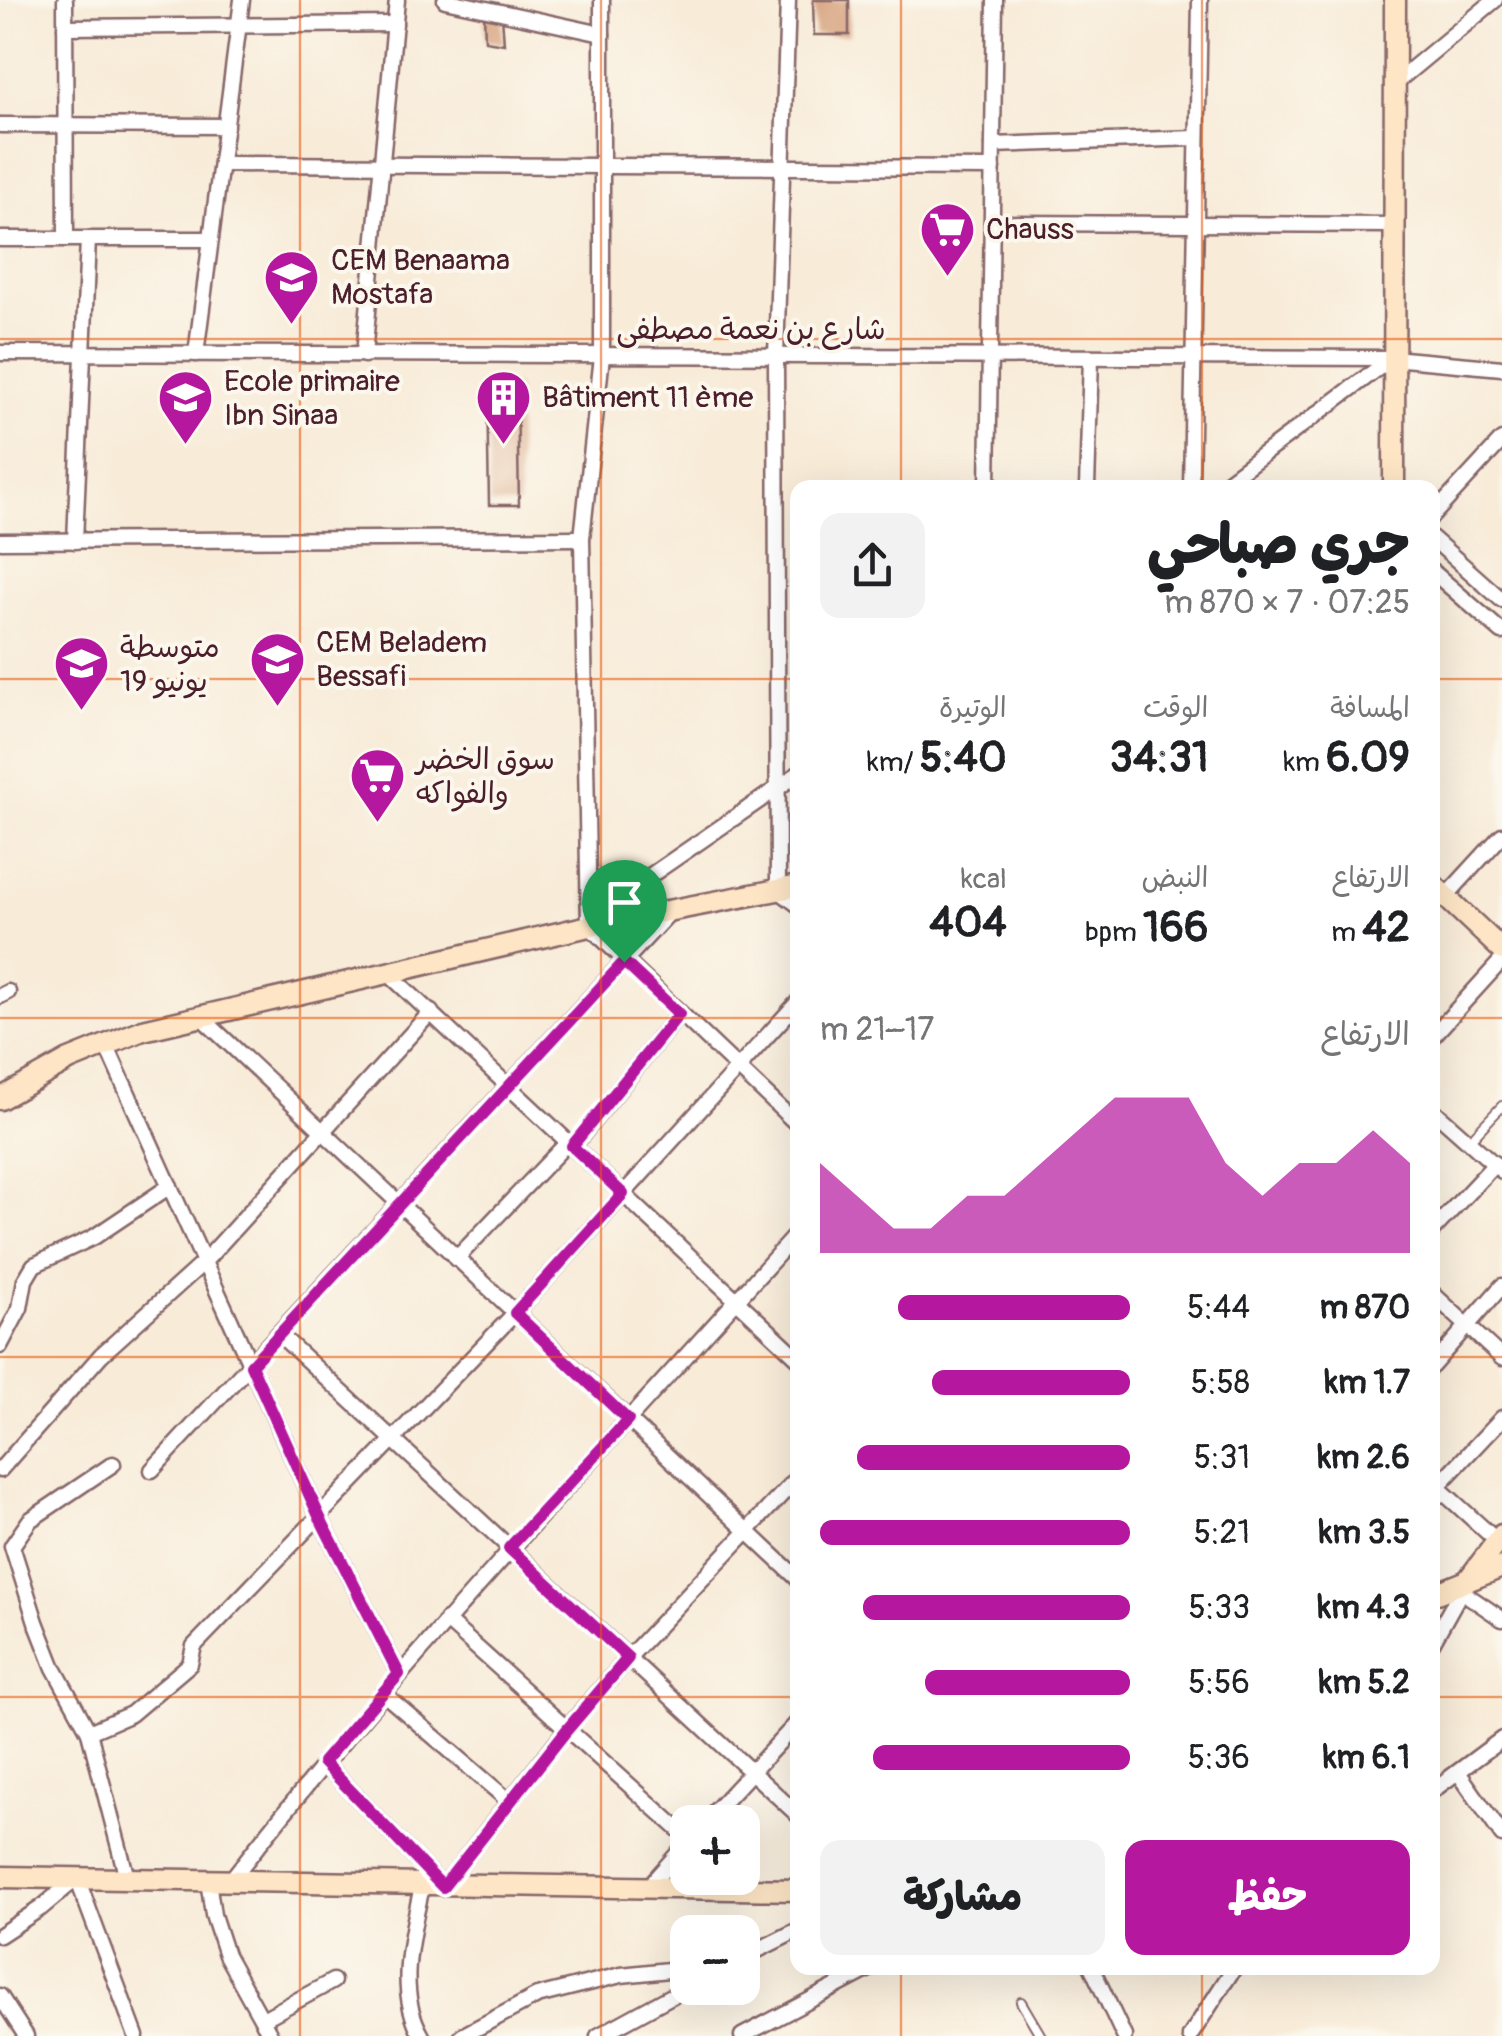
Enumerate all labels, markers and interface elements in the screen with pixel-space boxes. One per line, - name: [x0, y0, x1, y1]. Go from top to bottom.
- supermarket icon: Chauss: [917, 199, 977, 278]
- place label: Chauss: [986, 211, 1074, 248]
- place label: CEM Benaama Mostafa: [331, 242, 510, 313]
- school or university icon: CEM Benaama Mostafa: [262, 247, 322, 326]
- street label: شارع بن نعمة مصطفى: [616, 311, 886, 350]
- place label: Ecole primaire Ibn Sinaa: [224, 363, 400, 434]
- building icon: Bâtiment 11 ème: [473, 367, 533, 446]
- school or university icon: Ecole primaire Ibn Sinaa: [155, 368, 215, 447]
- place label: Bâtiment 11 ème: [542, 379, 753, 416]
- text: جري صباحي: [1147, 511, 1410, 580]
- button: share: [820, 513, 925, 618]
- text: 07:25 · 7 × 870 m: [1164, 583, 1410, 623]
- place label: CEM Beladem Bessafi: [316, 624, 487, 695]
- place label: متوسطة 19 يونيو: [120, 629, 220, 700]
- school or university icon: CEM Beladem Bessafi: [247, 629, 307, 708]
- school or university icon: متوسطة 19 يونيو: [51, 634, 111, 713]
- text: الوتيرة: [939, 691, 1007, 726]
- text: الوقت: [1143, 691, 1208, 726]
- text: المسافة: [1330, 691, 1410, 726]
- text: 5:40: [920, 732, 1007, 784]
- text: 34:31: [1109, 732, 1208, 784]
- text: 6.09: [1326, 732, 1410, 784]
- place label: سوق الخضر والفواكه: [413, 741, 555, 812]
- text: /km: [867, 745, 920, 780]
- text: km: [1283, 745, 1326, 780]
- supermarket icon: سوق الخضر والفواكه: [347, 746, 407, 825]
- pin: [582, 860, 667, 963]
- text: النبض: [1141, 861, 1208, 896]
- text: الارتفاع: [1331, 861, 1410, 896]
- text: kcal: [961, 862, 1007, 897]
- icon: arrive: [597, 875, 652, 930]
- text: 404: [929, 897, 1007, 949]
- text: 166: [1143, 902, 1208, 954]
- text: 42: [1362, 902, 1410, 954]
- text: bpm: [1085, 915, 1143, 950]
- text: m: [1331, 915, 1362, 950]
- text: 17–21 m: [820, 1010, 934, 1050]
- text: الارتفاع: [1320, 1015, 1410, 1055]
- text: 5:44: [1187, 1288, 1250, 1328]
- text: 870 m: [1320, 1288, 1410, 1328]
- text: 5:58: [1191, 1363, 1250, 1403]
- text: 1.7 km: [1325, 1363, 1410, 1403]
- text: 5:31: [1194, 1438, 1250, 1478]
- text: 2.6 km: [1318, 1438, 1410, 1478]
- text: 5:21: [1194, 1513, 1250, 1553]
- text: 3.5 km: [1319, 1513, 1410, 1553]
- text: 5:33: [1188, 1588, 1250, 1628]
- text: 4.3 km: [1318, 1588, 1410, 1628]
- text: 5:56: [1188, 1663, 1250, 1703]
- text: 5.2 km: [1319, 1663, 1410, 1703]
- text: 5:36: [1188, 1738, 1250, 1778]
- text: 6.1 km: [1323, 1738, 1410, 1778]
- map controls: [670, 1805, 760, 2005]
- button: +: [670, 1805, 760, 1895]
- button: مشاركة: [820, 1840, 1105, 1955]
- button: حفظ: [1125, 1840, 1410, 1955]
- button: −: [670, 1915, 760, 2005]

